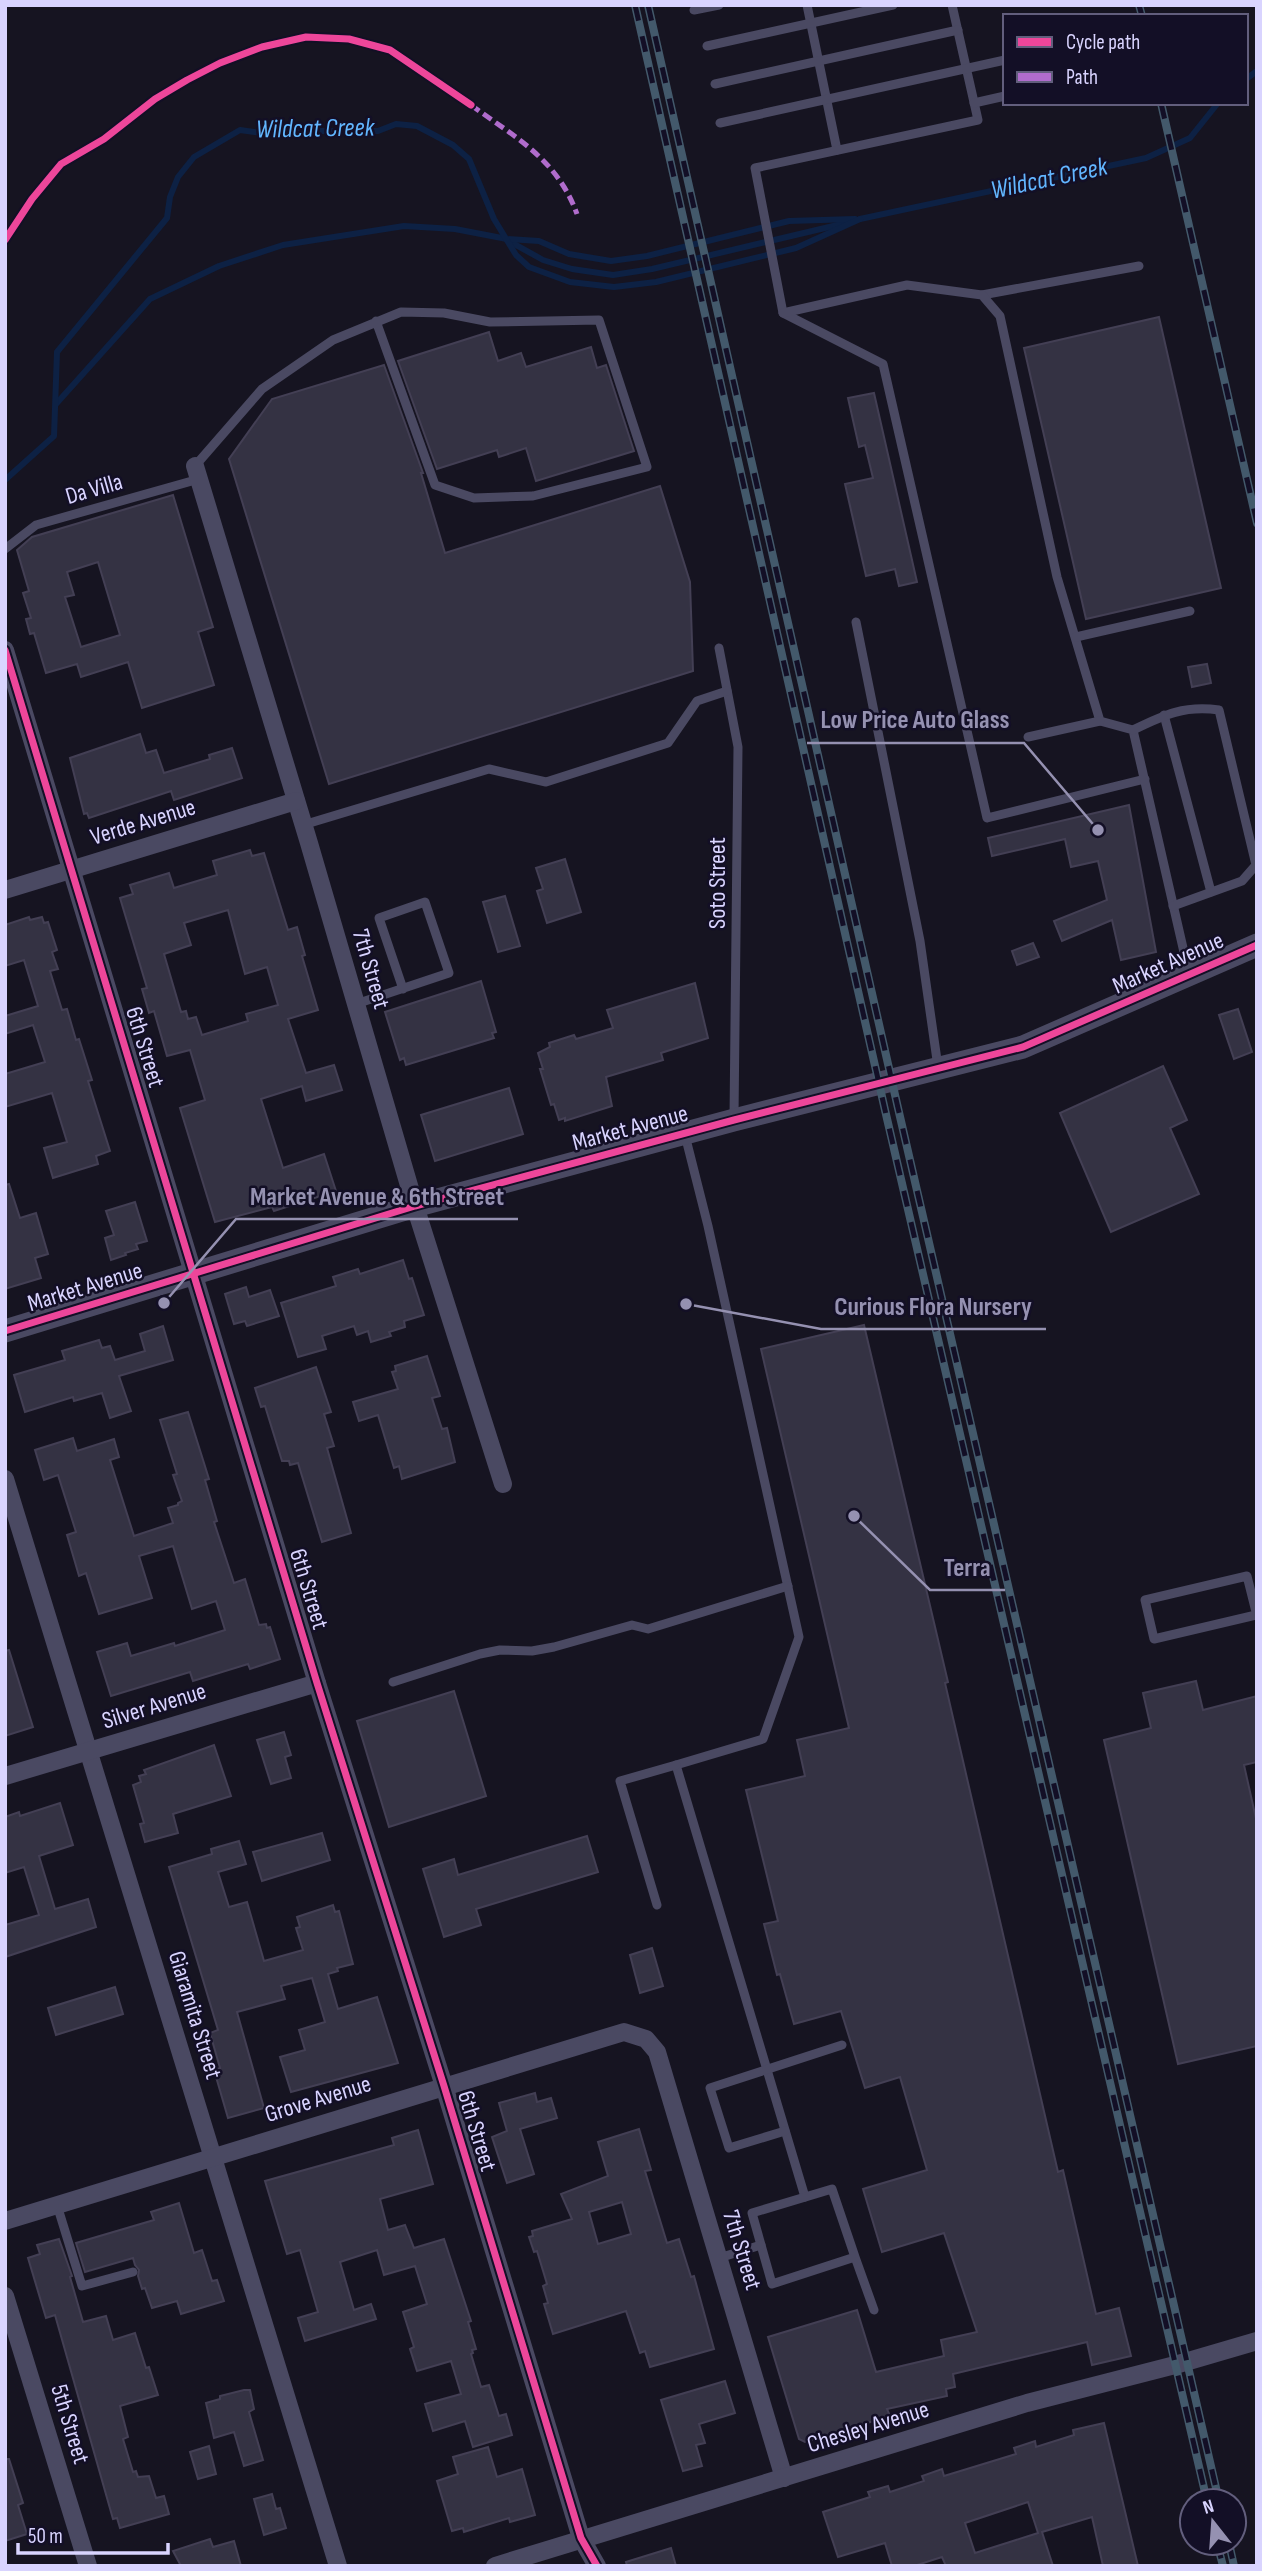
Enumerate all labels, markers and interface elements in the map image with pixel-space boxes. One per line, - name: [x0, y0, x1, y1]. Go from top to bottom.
- legend: [1003, 14, 1248, 105]
- text: Cycle path: [1066, 30, 1140, 55]
- text: Path: [1066, 65, 1098, 90]
- water label: Wildcat Creek: [256, 112, 376, 146]
- water label: Wildcat Creek: [988, 151, 1111, 206]
- street label: Da Villa: [62, 467, 126, 511]
- callout: Low Price Auto Glass: [807, 696, 1024, 743]
- text: Low Price Auto Glass: [821, 705, 1009, 736]
- street label: Verde Avenue: [87, 792, 199, 852]
- street label: Soto Street: [703, 837, 732, 929]
- street label: 7th Street: [346, 926, 396, 1012]
- street label: Market Avenue: [1108, 926, 1228, 1000]
- street label: 6th Street: [119, 1003, 171, 1091]
- street label: Market Avenue: [569, 1099, 691, 1157]
- callout: Market Avenue & 6th Street: [236, 1172, 518, 1219]
- text: Market Avenue & 6th Street: [250, 1182, 504, 1213]
- street label: Market Avenue: [24, 1256, 146, 1318]
- callout: Curious Flora Nursery: [821, 1282, 1046, 1329]
- text: Curious Flora Nursery: [834, 1292, 1032, 1323]
- callout: Terra: [930, 1543, 1005, 1590]
- street label: 6th Street: [283, 1545, 335, 1633]
- text: Terra: [943, 1553, 991, 1584]
- street label: Silver Avenue: [98, 1676, 210, 1736]
- street label: Giaramita Street: [162, 1948, 228, 2082]
- street label: Grove Avenue: [261, 2069, 375, 2129]
- street label: 6th Street: [451, 2087, 503, 2175]
- street label: 7th Street: [716, 2207, 768, 2293]
- street label: 5th Street: [44, 2381, 96, 2467]
- street label: Chesley Avenue: [804, 2395, 932, 2459]
- north arrow: [1178, 2487, 1248, 2557]
- text: N: [1200, 2495, 1217, 2520]
- scale bar: [18, 2512, 168, 2556]
- text: 50 m: [28, 2524, 63, 2549]

